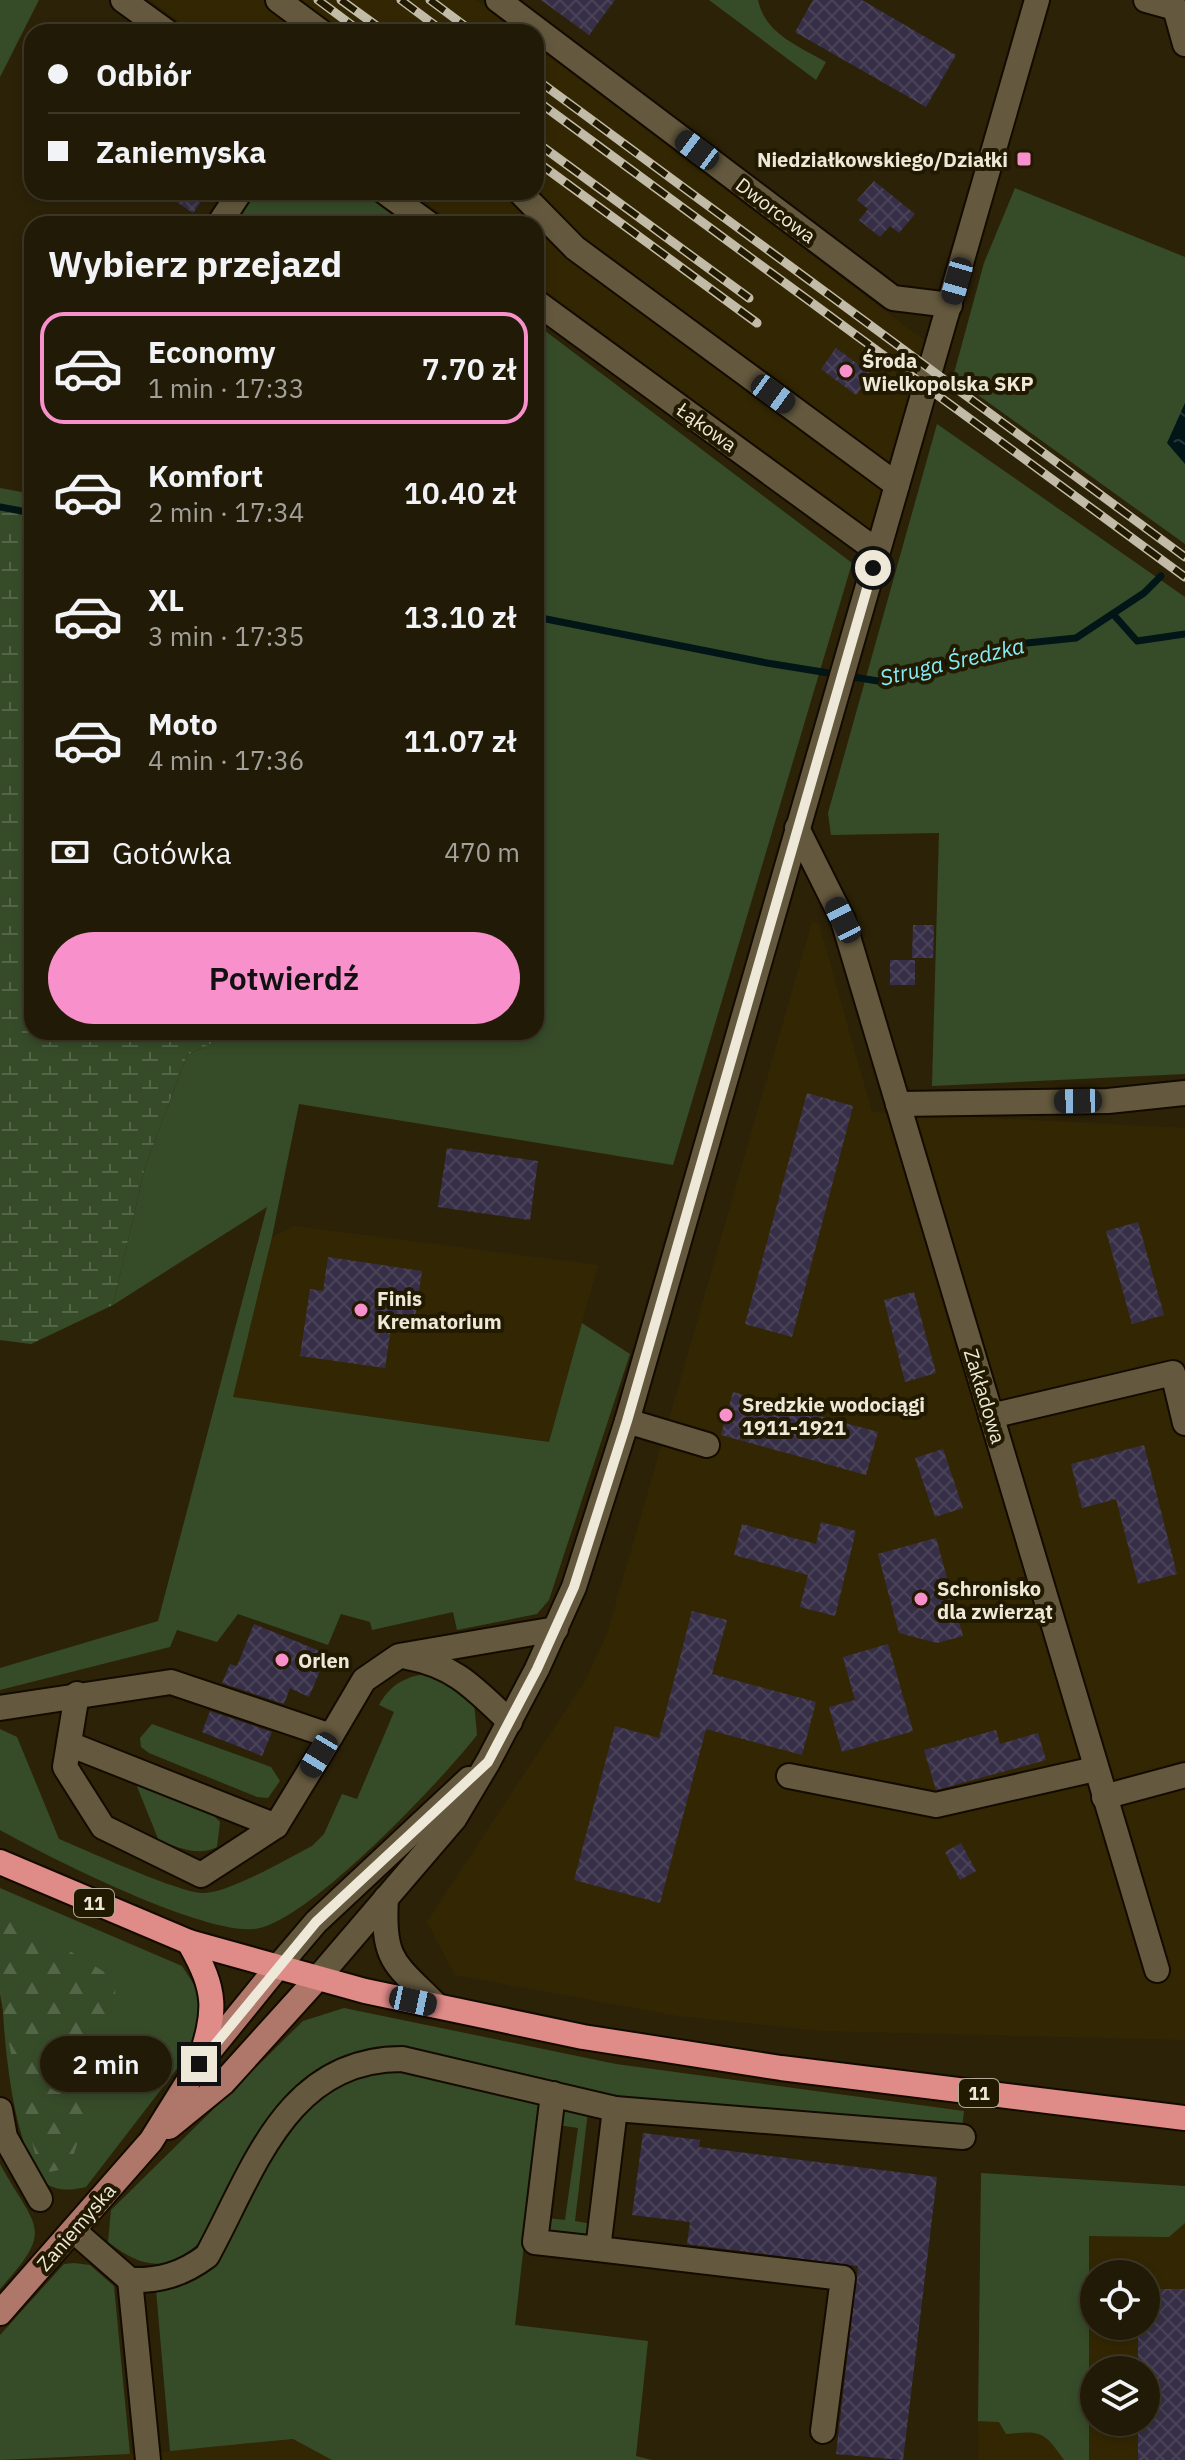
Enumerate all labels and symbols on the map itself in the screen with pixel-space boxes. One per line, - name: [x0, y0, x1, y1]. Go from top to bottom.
- car: [671, 126, 723, 174]
- place label: Niedziałkowskiego/Działki: [757, 146, 1008, 173]
- marker: Niedziałkowskiego/Działki: [1015, 150, 1033, 168]
- street label: Dworcowa: [730, 171, 822, 249]
- car: [939, 255, 975, 307]
- place label: Środa Wielkopolska SKP: [862, 347, 1034, 397]
- marker: Środa Wielkopolska SKP: [837, 362, 855, 380]
- car: [747, 370, 799, 418]
- street label: Łąkowa: [671, 396, 743, 458]
- route start: [855, 550, 891, 586]
- water label: Struga Średzka: [877, 630, 1027, 692]
- car: [821, 893, 865, 947]
- car: [1054, 1089, 1102, 1113]
- place label: Finis Krematorium: [377, 1285, 502, 1335]
- marker: Finis Krematorium: [352, 1301, 370, 1319]
- street label: Zakładowa: [958, 1345, 1012, 1447]
- place label: Sredzkie wodociągi 1911-1921: [742, 1391, 925, 1441]
- marker: Sredzkie wodociągi 1911-1921: [717, 1406, 735, 1424]
- place label: Schronisko dla zwierząt: [937, 1575, 1053, 1625]
- marker: Schronisko dla zwierząt: [912, 1590, 930, 1608]
- place label: Orlen: [298, 1647, 350, 1674]
- marker: Orlen: [273, 1651, 291, 1669]
- car: [296, 1728, 342, 1782]
- road number: 11: [74, 1889, 114, 1917]
- car: [387, 1984, 439, 2018]
- callout: 2 min: [39, 2036, 171, 2092]
- route end: [181, 2046, 217, 2082]
- road number: 11: [959, 2079, 999, 2107]
- street label: Zaniemyska: [30, 2177, 122, 2276]

